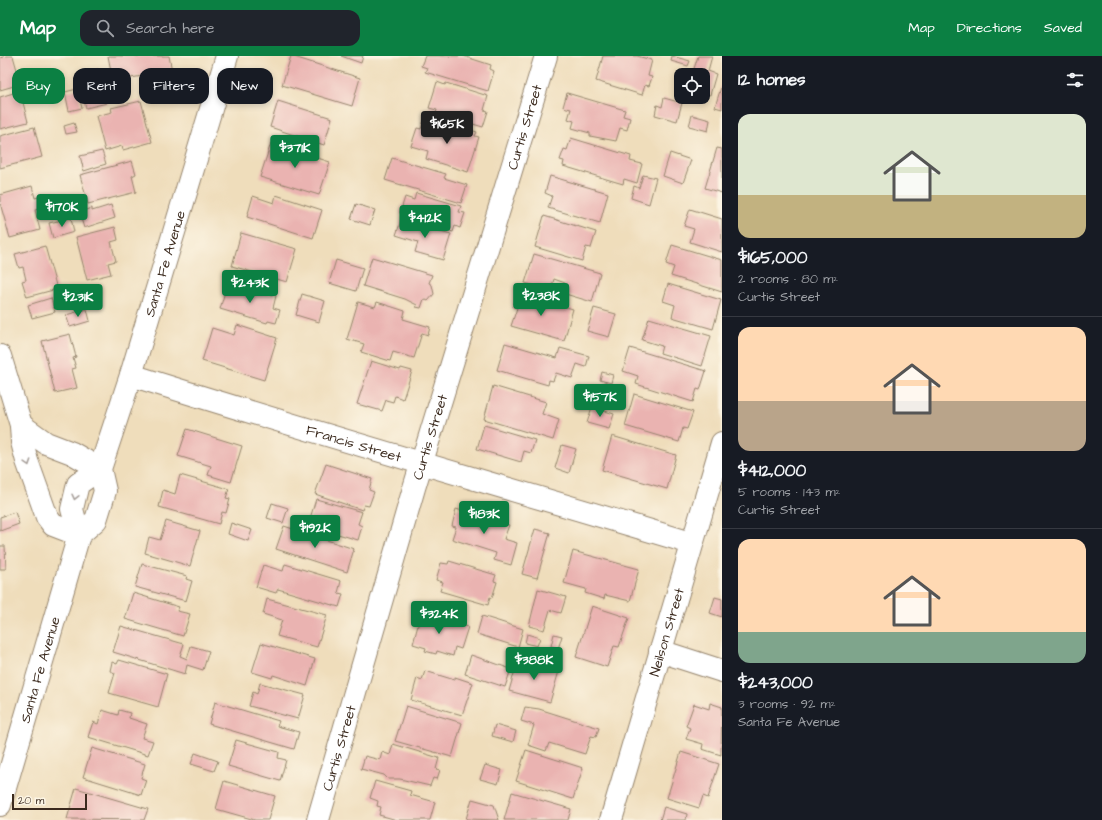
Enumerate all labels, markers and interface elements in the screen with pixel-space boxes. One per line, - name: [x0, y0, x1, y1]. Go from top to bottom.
- search box: [80, 10, 360, 46]
- text: Map: [20, 15, 56, 42]
- icon: search: [94, 17, 116, 39]
- text: Search here: [126, 18, 215, 39]
- text: Map: [908, 18, 935, 38]
- text: Directions: [957, 18, 1022, 38]
- text: Saved: [1044, 18, 1082, 38]
- chip: Buy: [12, 68, 65, 104]
- chip: Rent: [73, 68, 131, 104]
- chip: Filters: [139, 68, 209, 104]
- chip: New: [217, 68, 273, 104]
- map controls: [674, 68, 710, 104]
- button: locate: [674, 68, 710, 104]
- text: 12 homes: [738, 68, 806, 92]
- icon: filters: [1064, 69, 1086, 91]
- street label: Curtis Street: [503, 82, 548, 173]
- pin: $165K: [419, 111, 475, 145]
- text: $165K: [430, 115, 464, 133]
- pin: $371K: [267, 135, 323, 169]
- text: $371K: [279, 139, 311, 157]
- icon: home: [876, 140, 948, 212]
- pin: $170K: [34, 194, 90, 228]
- text: $170K: [46, 198, 78, 216]
- pin: $412K: [397, 205, 453, 239]
- street label: Santa Fe Avenue: [140, 208, 191, 319]
- text: $412K: [408, 209, 442, 227]
- text: $165,000: [738, 246, 808, 270]
- pin: $243K: [222, 270, 278, 304]
- text: 2 rooms · 80 m²: [738, 270, 838, 288]
- text: $243K: [231, 274, 269, 292]
- pin: $238K: [513, 283, 569, 317]
- pin: $231K: [50, 284, 106, 318]
- text: $238K: [522, 287, 560, 305]
- text: $231K: [63, 288, 93, 306]
- text: Curtis Street: [738, 288, 820, 306]
- icon: home: [876, 353, 948, 425]
- pin: $157K: [572, 384, 628, 418]
- text: $157K: [583, 388, 617, 406]
- street label: Curtis Street: [408, 392, 453, 482]
- street label: Francis Street: [304, 420, 404, 468]
- text: $412,000: [738, 459, 806, 483]
- one-way arrow: [23, 460, 32, 467]
- text: 5 rooms · 143 m²: [738, 483, 840, 501]
- one-way arrow: [72, 493, 80, 500]
- pin: $183K: [456, 501, 512, 535]
- text: Curtis Street: [738, 501, 820, 519]
- text: $183K: [468, 505, 500, 523]
- pin: $192K: [287, 515, 343, 549]
- text: $192K: [299, 519, 331, 537]
- icon: home: [876, 565, 948, 637]
- street label: Neilson Street: [645, 585, 690, 679]
- pin: $324K: [411, 601, 467, 635]
- text: $324K: [420, 605, 458, 623]
- street label: Santa Fe Avenue: [16, 614, 66, 726]
- pin: $388K: [506, 647, 562, 681]
- text: $388K: [515, 651, 553, 669]
- text: $243,000: [738, 671, 813, 695]
- text: 3 rooms · 92 m²: [738, 695, 836, 713]
- street label: Curtis Street: [318, 703, 362, 793]
- text: Santa Fe Avenue: [738, 713, 840, 731]
- scale bar: [12, 792, 87, 811]
- text: 20 m: [18, 793, 44, 808]

